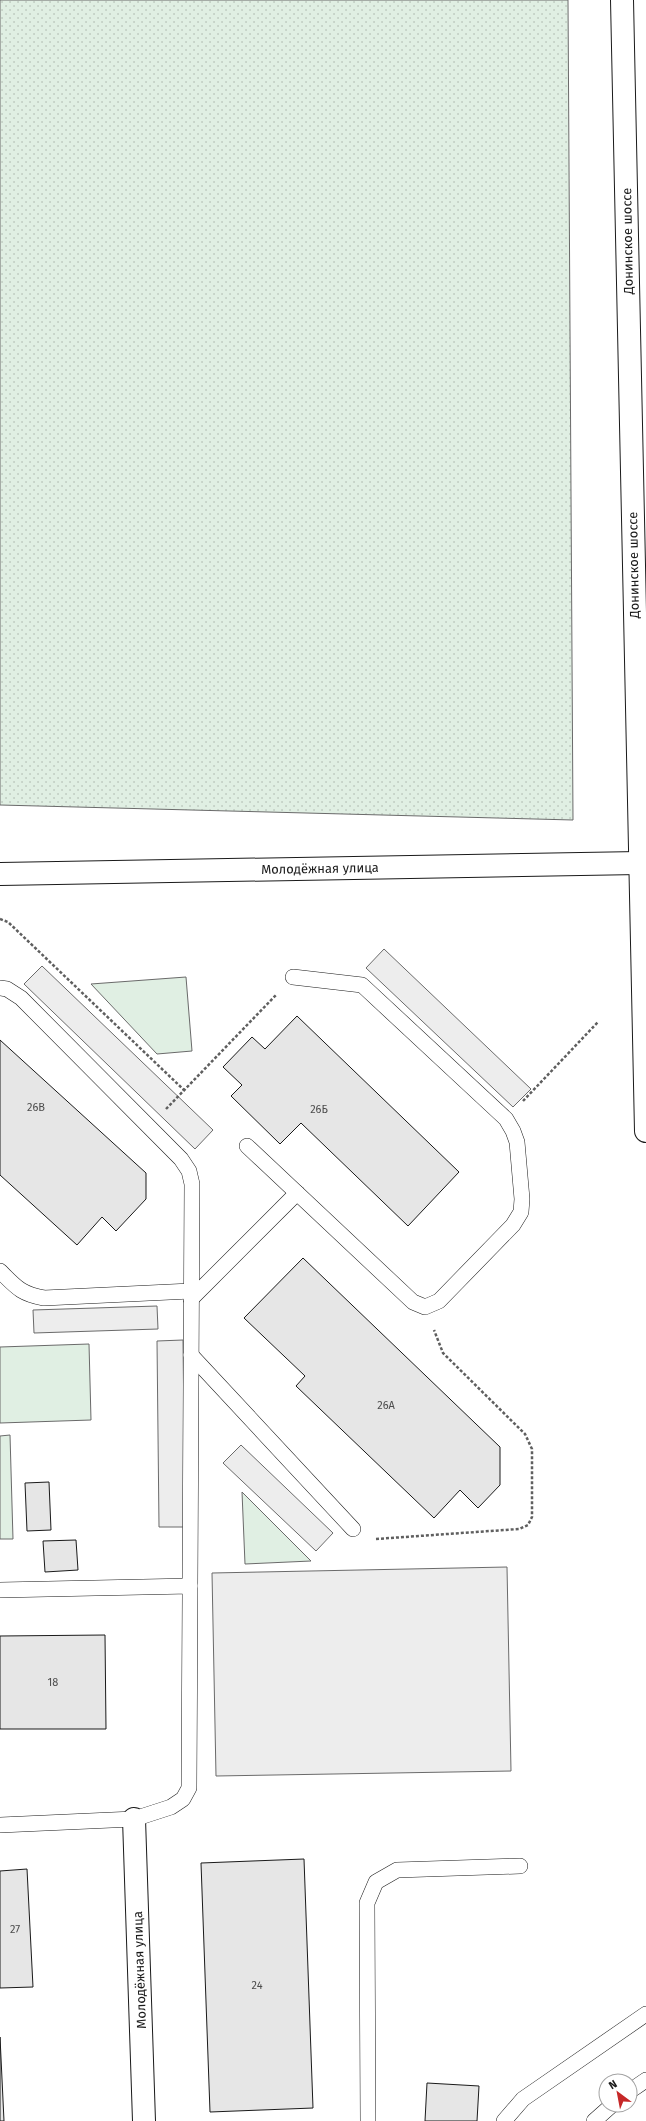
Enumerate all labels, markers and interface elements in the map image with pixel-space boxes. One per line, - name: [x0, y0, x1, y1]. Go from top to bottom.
- street label: Донинское шоссе: [619, 188, 636, 295]
- street label: Донинское шоссе: [625, 512, 642, 619]
- street label: Молодёжная улица: [261, 860, 379, 877]
- house number: 26В: [27, 1101, 45, 1114]
- house number: 26Б: [310, 1103, 328, 1116]
- house number: 26А: [377, 1399, 395, 1412]
- house number: 18: [48, 1676, 58, 1689]
- street label: Молодёжная улица: [130, 1911, 149, 2029]
- house number: 27: [10, 1923, 20, 1936]
- house number: 24: [252, 1979, 263, 1992]
- north arrow: [598, 2073, 638, 2113]
- text: N: [606, 2077, 620, 2092]

